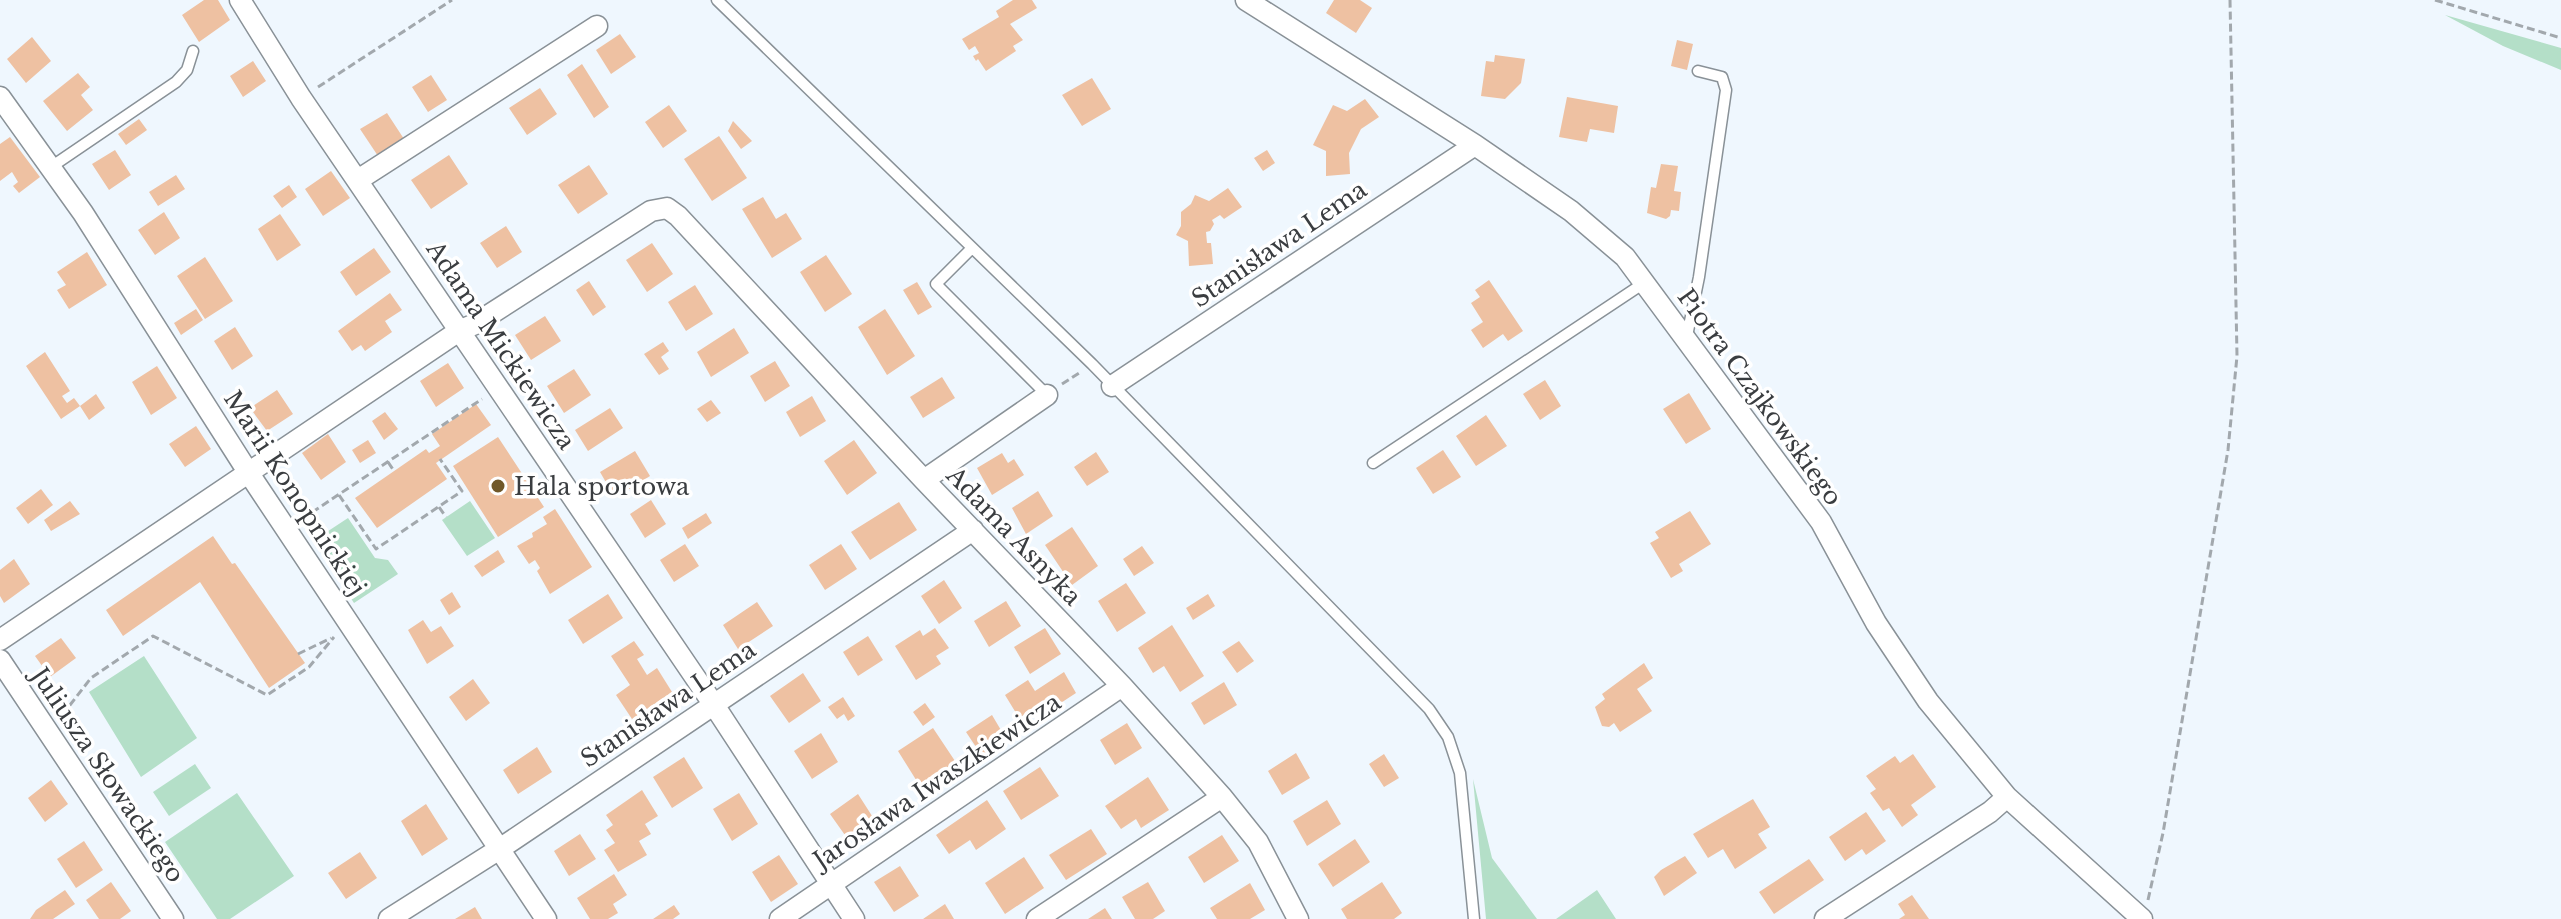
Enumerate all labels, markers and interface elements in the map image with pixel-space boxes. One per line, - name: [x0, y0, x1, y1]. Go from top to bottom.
- street label: Stanisława Lema: [1186, 174, 1372, 313]
- street label: Adama Mickiewicza: [420, 234, 582, 455]
- street label: Piotra Czajkowskiego: [1672, 283, 1848, 511]
- street label: Marii Konopnickiej: [218, 385, 372, 601]
- street label: Adama Asnyka: [940, 460, 1088, 612]
- place label: Hala sportowa: [514, 472, 690, 501]
- marker: Hala sportowa: [489, 477, 507, 495]
- street label: Stanisława Lema: [575, 634, 761, 773]
- street label: Juliusza Słowackiego: [24, 660, 191, 888]
- street label: Jarosława Iwaszkiewicza: [805, 687, 1067, 876]

